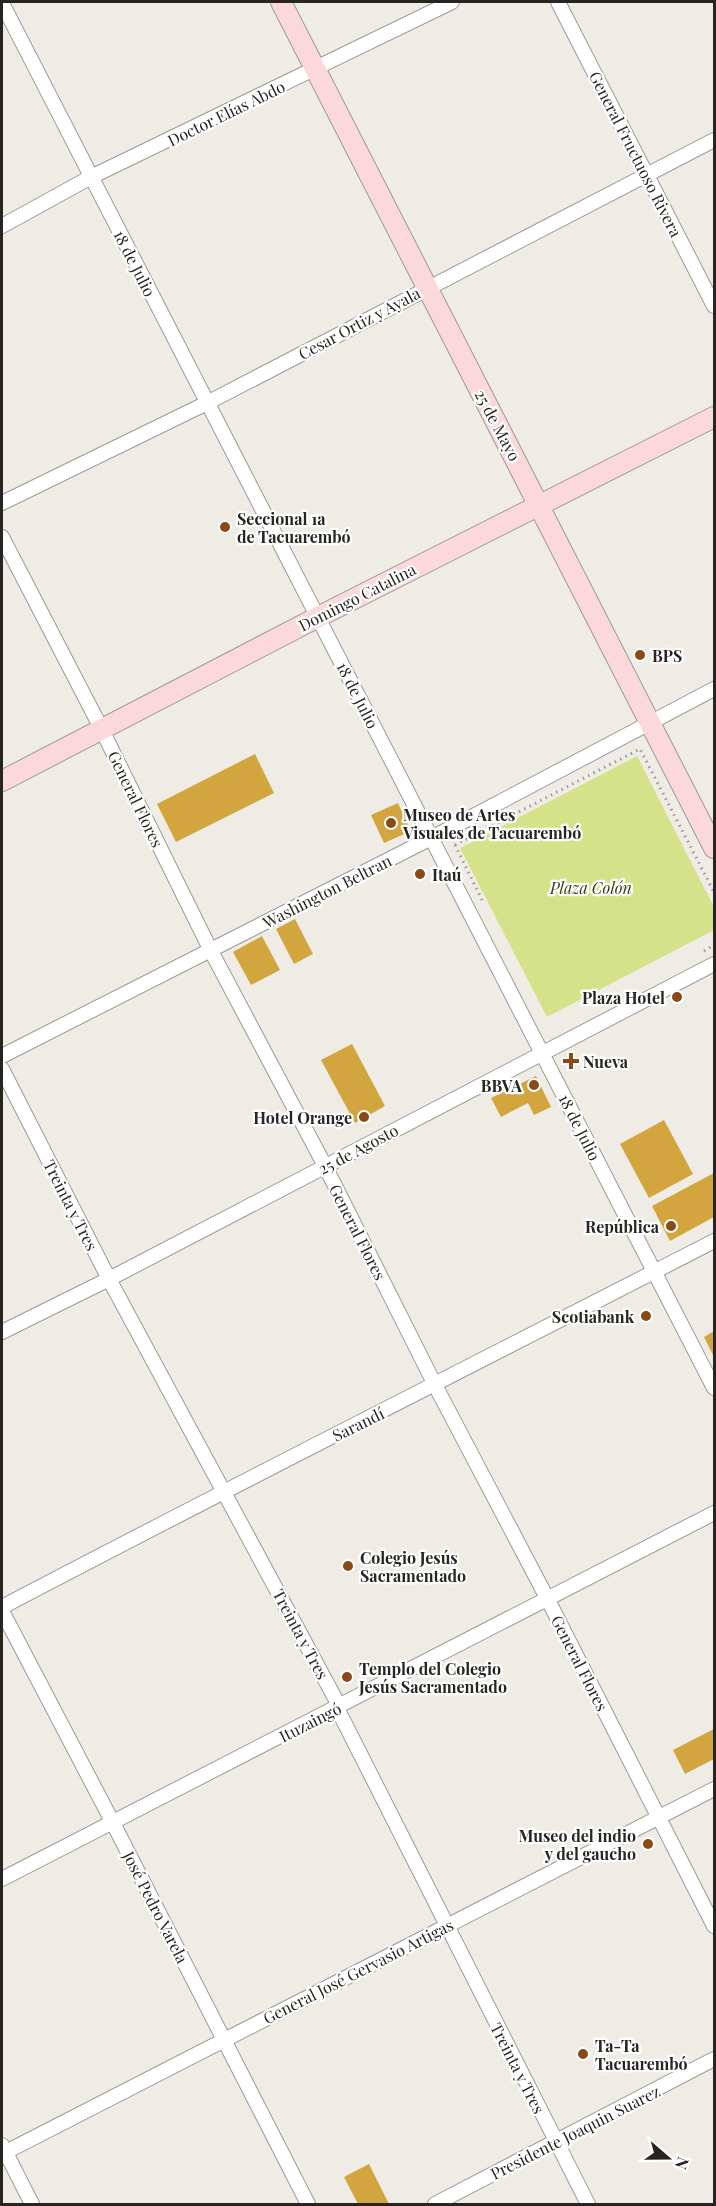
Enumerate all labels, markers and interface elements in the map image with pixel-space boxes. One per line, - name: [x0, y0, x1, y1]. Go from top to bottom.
- street label: General Fructuoso Rivera: [585, 67, 687, 241]
- street label: Doctor Elías Abdo: [164, 75, 288, 151]
- street label: 18 de Julio: [109, 226, 161, 300]
- street label: Cesar Ortiz y Ayala: [294, 282, 424, 364]
- street label: 25 de Mayo: [470, 386, 526, 465]
- place label: Seccional 1a de Tacuarembó: [237, 508, 351, 547]
- marker: Seccional 1a de Tacuarembó: [218, 520, 232, 534]
- street label: Domingo Catalina: [295, 558, 419, 636]
- place label: BPS: [652, 645, 682, 666]
- marker: BPS: [633, 648, 647, 662]
- street label: 18 de Julio: [332, 658, 384, 732]
- street label: General Flores: [104, 747, 168, 851]
- place label: Museo de Artes Visuales de Tacuarembó: [402, 804, 581, 843]
- marker: Museo de Artes Visuales de Tacuarembó: [384, 816, 398, 830]
- street label: Washington Beltran: [258, 849, 395, 933]
- place label: Itaú: [432, 864, 462, 885]
- marker: Itaú: [413, 867, 427, 881]
- park label: Plaza Colón: [549, 877, 632, 898]
- place label: Plaza Hotel: [582, 987, 665, 1008]
- marker: Plaza Hotel: [670, 990, 684, 1004]
- place label: Nueva: [583, 1051, 629, 1072]
- marker: Nueva: [564, 1054, 578, 1068]
- place label: BBVA: [481, 1075, 522, 1096]
- marker: BBVA: [527, 1078, 541, 1092]
- street label: 18 de Julio: [554, 1090, 606, 1164]
- place label: Hotel Orange: [253, 1107, 352, 1128]
- marker: Hotel Orange: [357, 1110, 371, 1124]
- street label: 25 de Agosto: [314, 1119, 402, 1179]
- street label: Treinta y Tres: [39, 1156, 103, 1254]
- street label: General Flores: [325, 1181, 391, 1283]
- place label: República: [585, 1216, 660, 1237]
- marker: República: [664, 1219, 678, 1233]
- place label: Scotiabank: [552, 1306, 635, 1327]
- marker: Scotiabank: [639, 1309, 653, 1323]
- street label: Sarandí: [329, 1402, 388, 1446]
- place label: Colegio Jesús Sacramentado: [360, 1547, 466, 1586]
- marker: Colegio Jesús Sacramentado: [341, 1559, 355, 1573]
- street label: Treinta y Tres: [268, 1585, 334, 1683]
- street label: General Flores: [547, 1612, 613, 1714]
- place label: Templo del Colegio Jesús Sacramentado: [358, 1658, 507, 1697]
- marker: Templo del Colegio Jesús Sacramentado: [340, 1670, 354, 1684]
- street label: Ituzaingó: [275, 1697, 345, 1747]
- place label: Museo del indio y del gaucho: [519, 1825, 636, 1864]
- marker: Museo del indio y del gaucho: [641, 1837, 655, 1851]
- street label: José Pedro Varela: [118, 1847, 193, 1967]
- street label: General José Gervasio Artigas: [259, 1914, 457, 2028]
- street label: Treinta y Tres: [486, 2019, 550, 2117]
- place label: Ta-Ta Tacuarembó: [595, 2035, 688, 2074]
- marker: Ta-Ta Tacuarembó: [576, 2047, 590, 2061]
- street label: Presidente Joaquin Suarez: [487, 2080, 664, 2184]
- north arrow: [638, 2128, 698, 2188]
- text: N: [671, 2154, 694, 2173]

